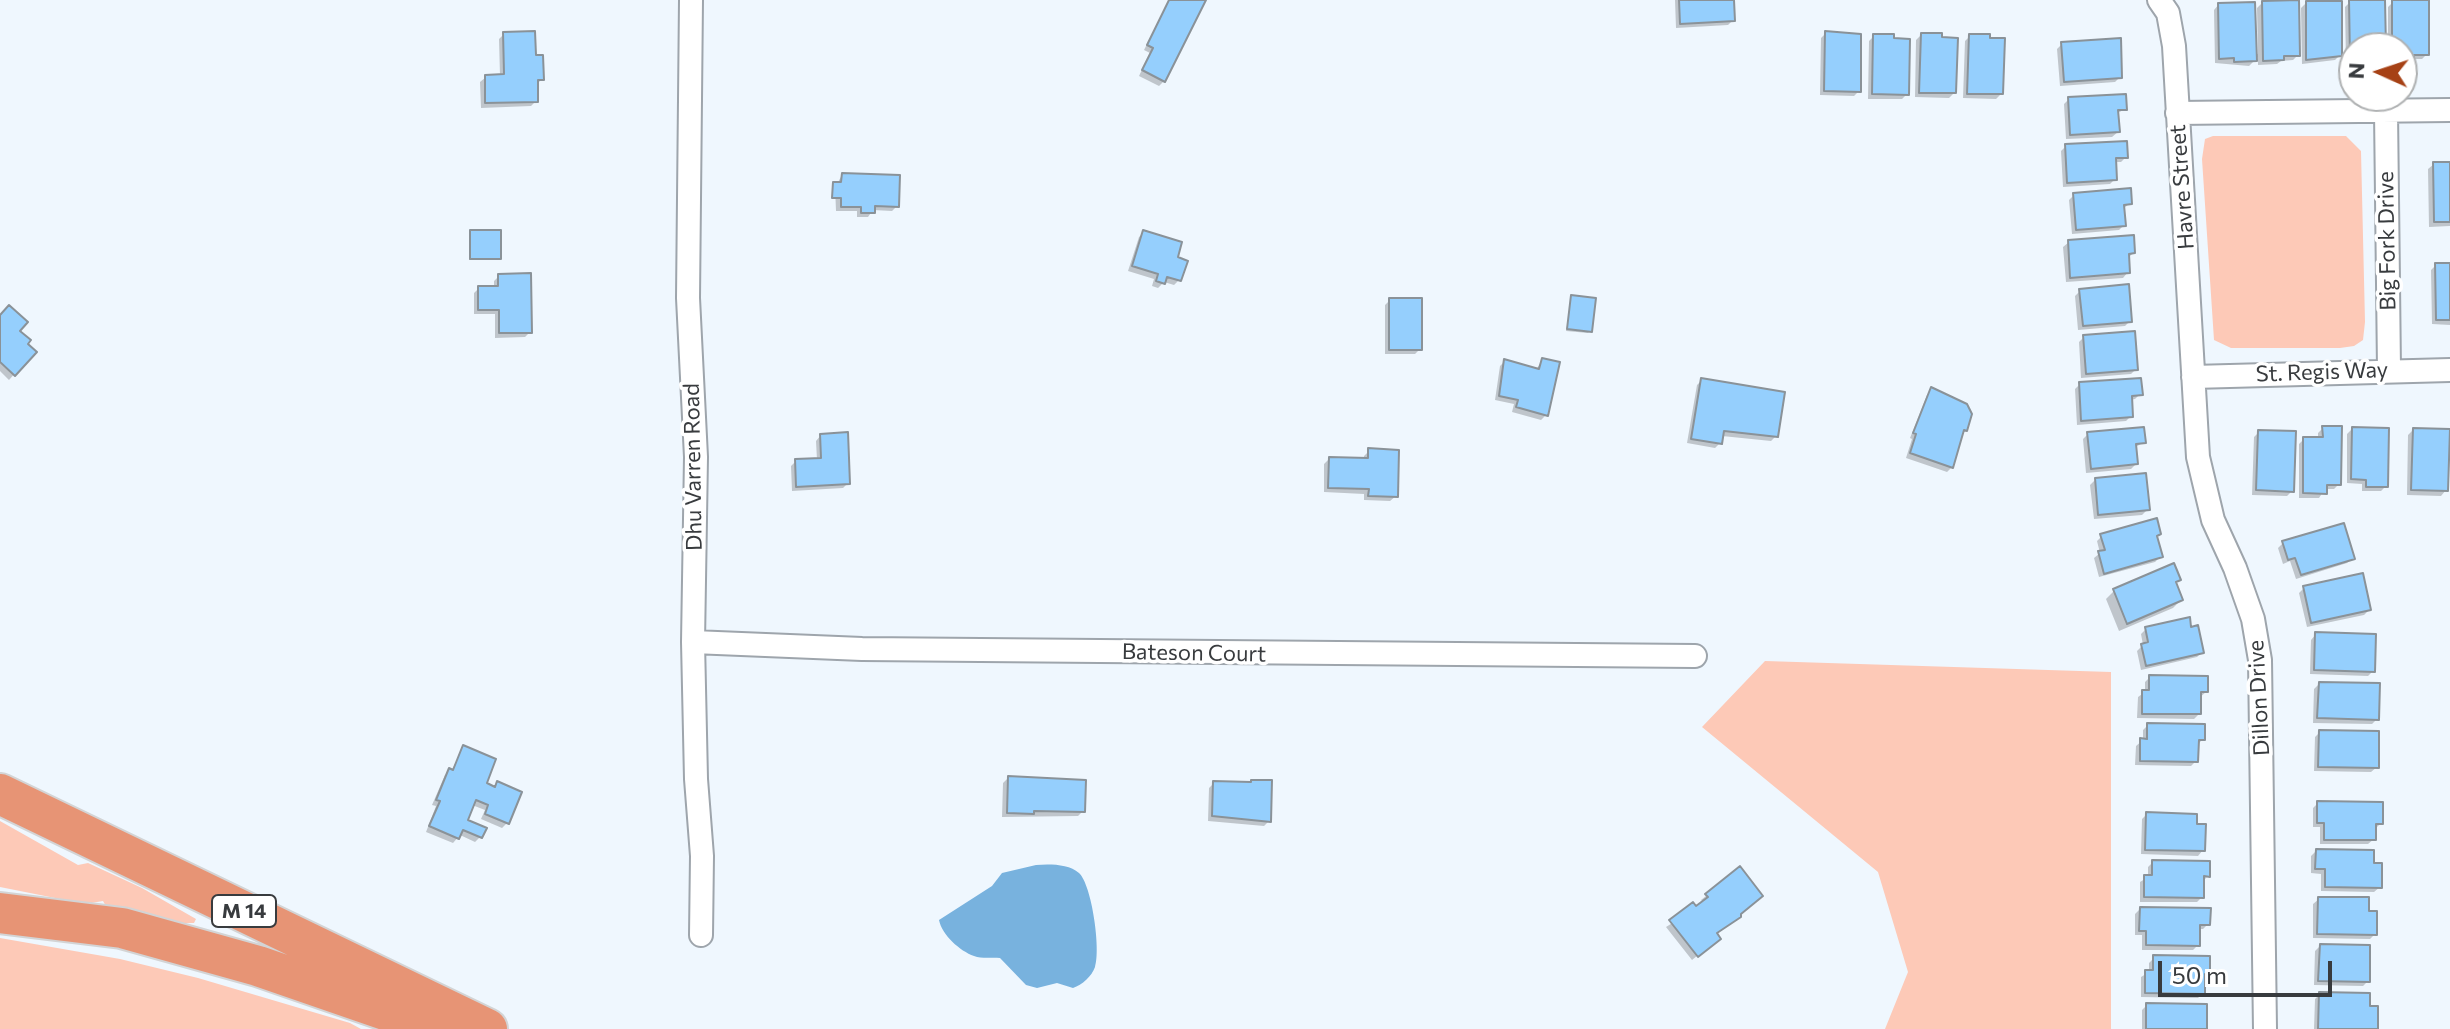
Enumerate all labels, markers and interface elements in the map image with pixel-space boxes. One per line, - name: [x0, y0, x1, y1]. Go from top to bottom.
- north arrow: [2338, 32, 2418, 112]
- text: N: [2342, 62, 2369, 80]
- street label: Havre Street: [2164, 124, 2200, 250]
- street label: Big Fork Drive: [2373, 171, 2401, 311]
- street label: St. Regis Way: [2255, 356, 2389, 388]
- street label: Dhu Varren Road: [678, 383, 708, 551]
- street label: Bateson Court: [1122, 639, 1266, 667]
- street label: Dillon Drive: [2243, 639, 2275, 757]
- road number: M 14: [212, 895, 276, 927]
- scale bar: [2162, 945, 2336, 995]
- text: 50 m: [2172, 960, 2227, 989]

